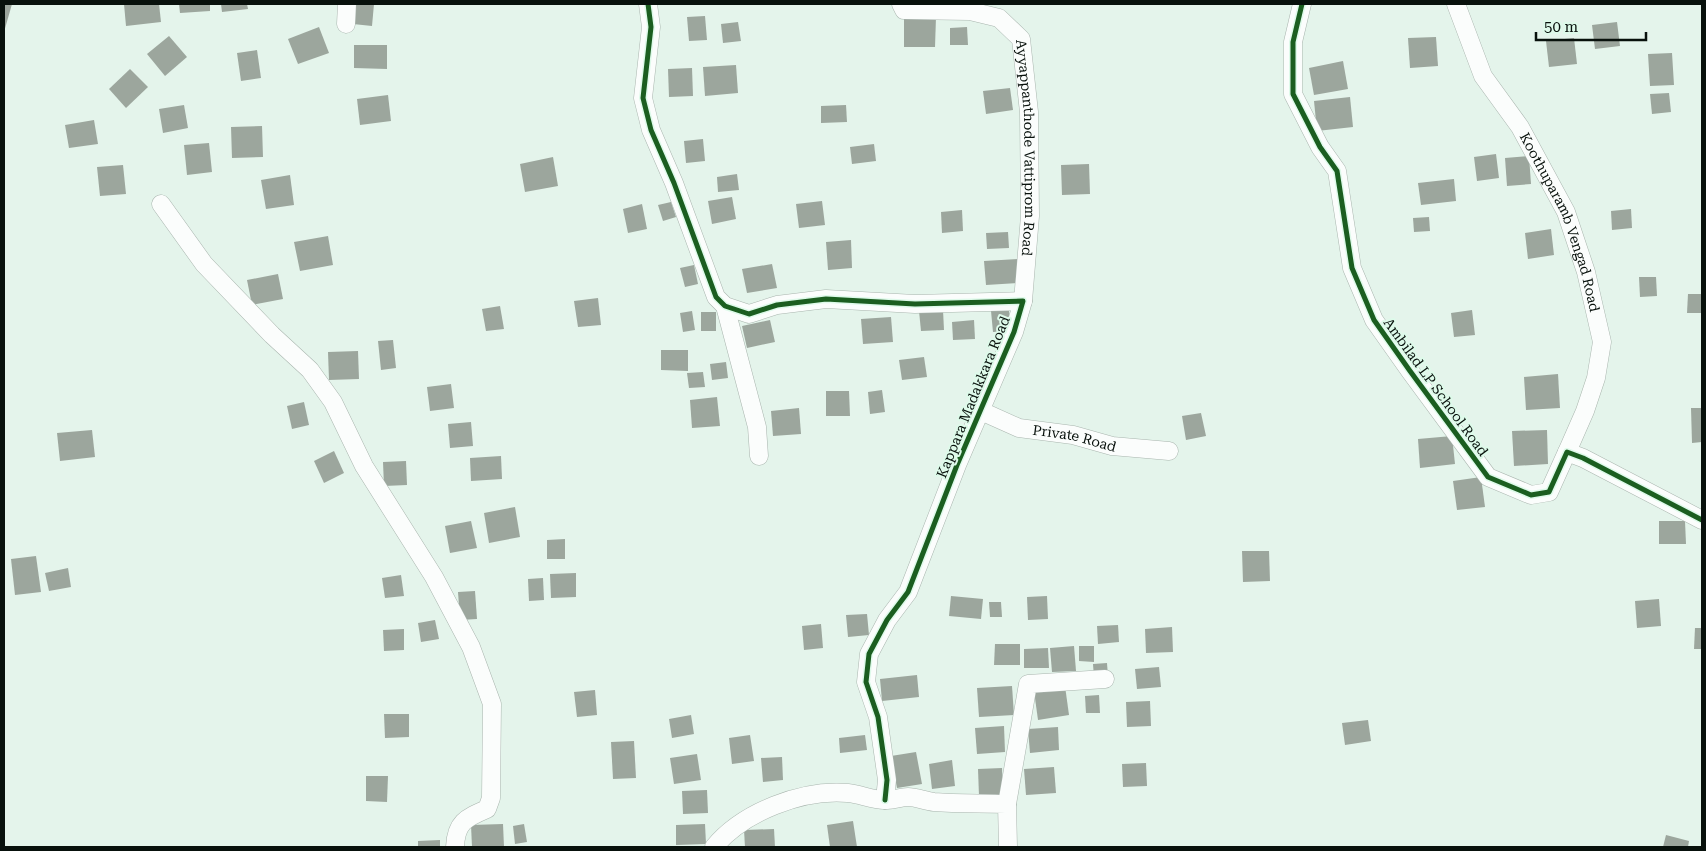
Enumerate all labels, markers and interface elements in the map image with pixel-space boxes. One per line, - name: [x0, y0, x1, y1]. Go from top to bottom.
- scale bar: [1536, 10, 1646, 42]
- text: 50 m: [1544, 18, 1579, 36]
- street label: Ayyappanthode Vattiprom Road: [1013, 39, 1038, 257]
- street label: Koothuparamb Vengad Road: [1517, 130, 1603, 313]
- street label: Kappara Madakkara Road: [933, 314, 1013, 480]
- street label: Ambilad LP School Road: [1381, 315, 1491, 459]
- street label: Private Road: [1032, 422, 1118, 455]

